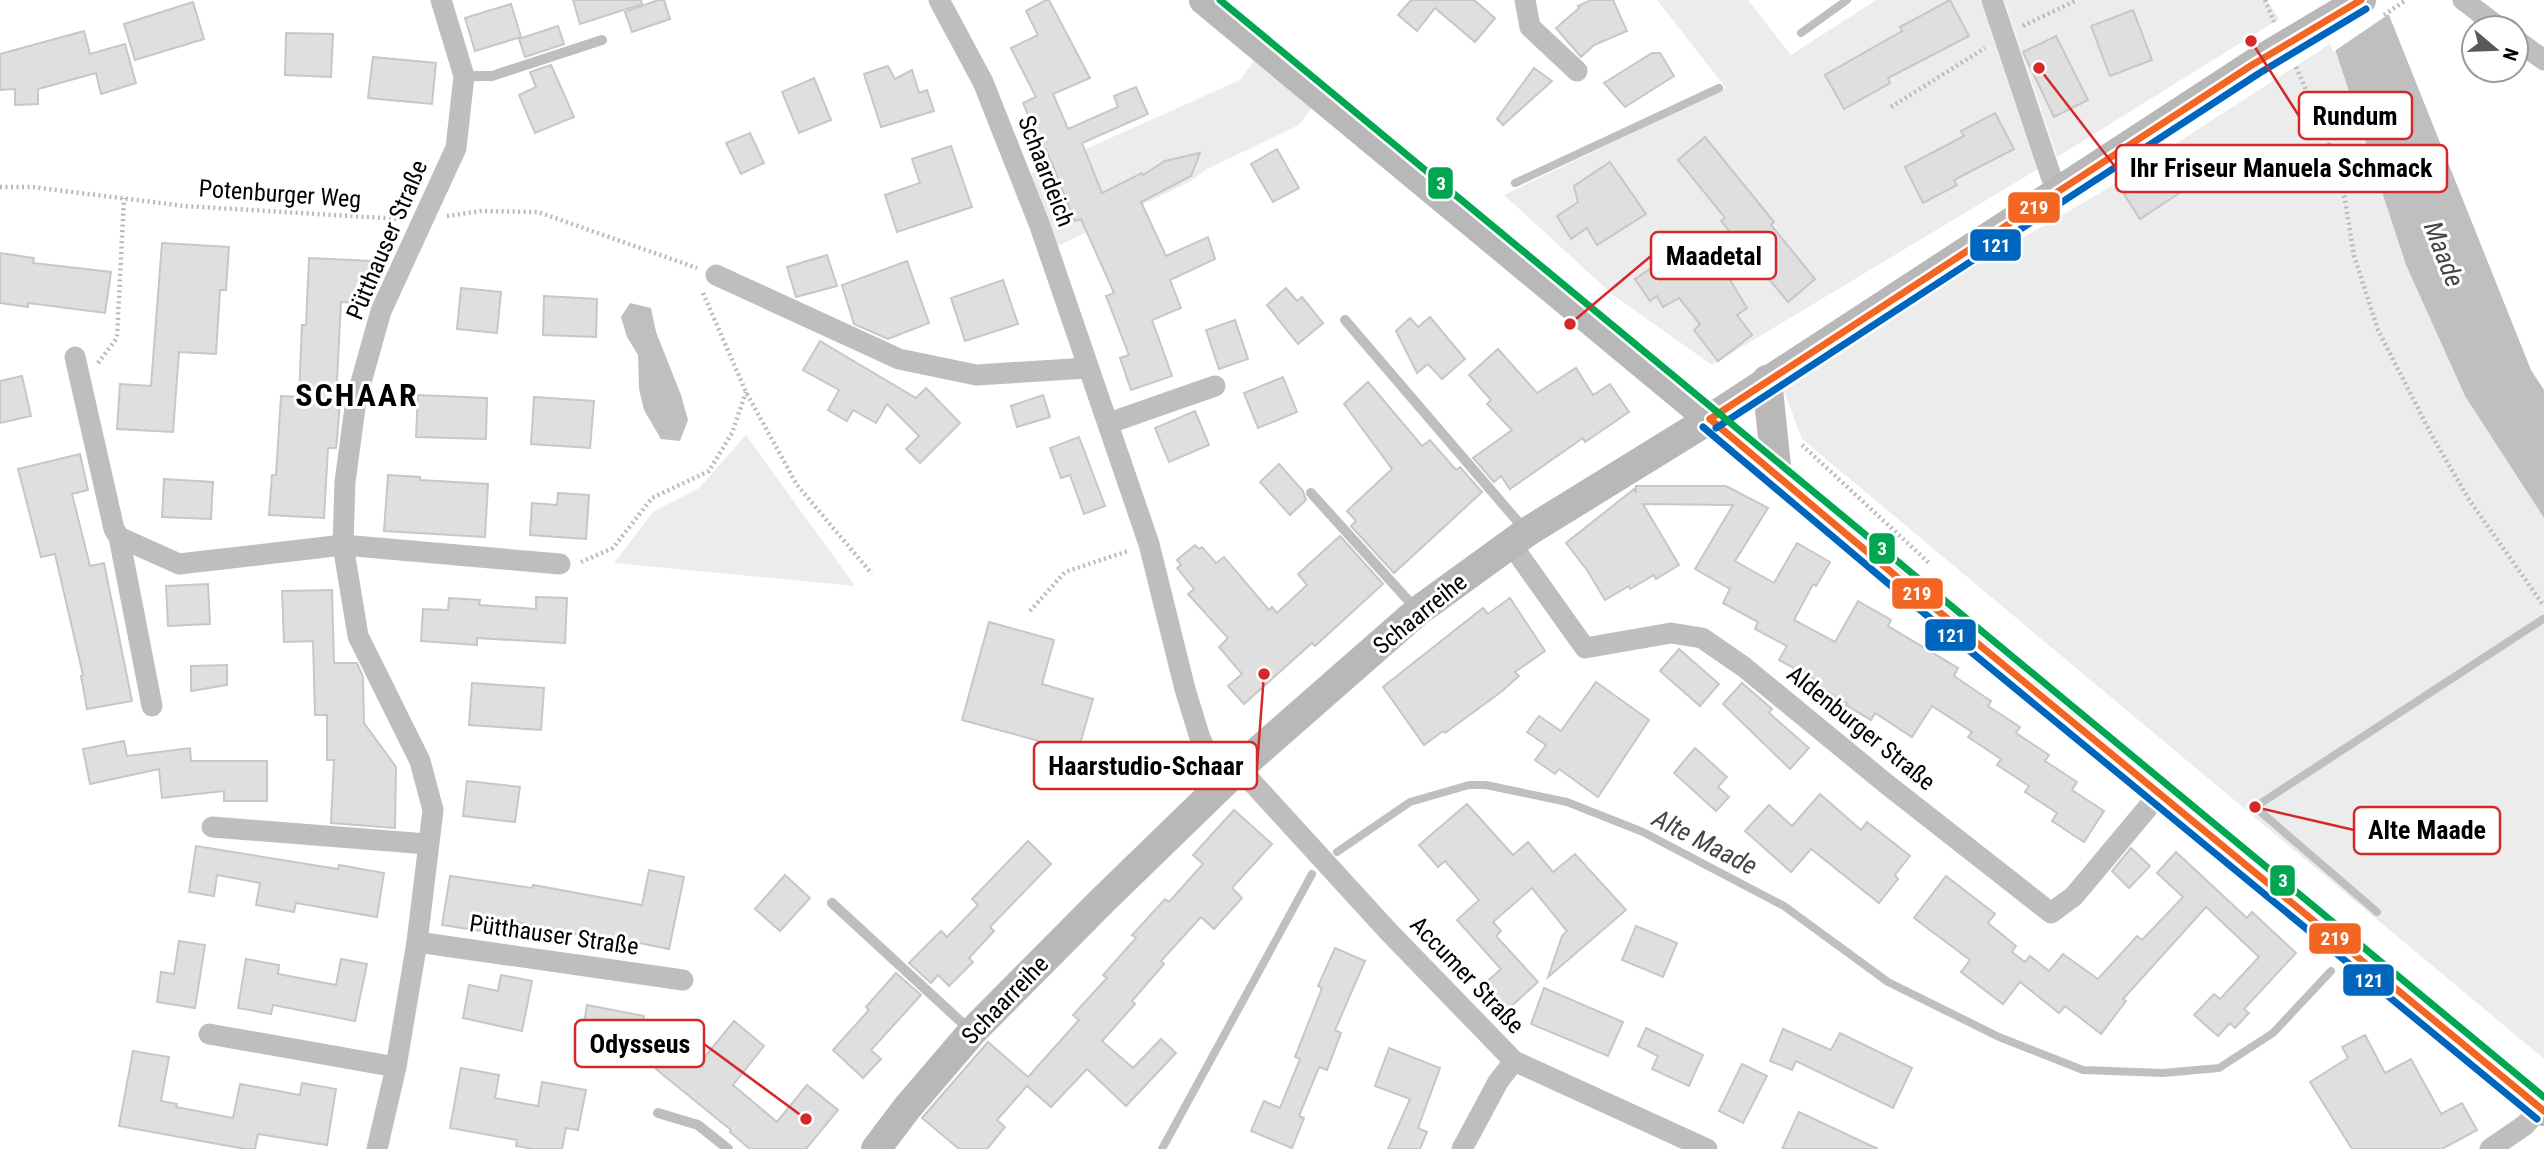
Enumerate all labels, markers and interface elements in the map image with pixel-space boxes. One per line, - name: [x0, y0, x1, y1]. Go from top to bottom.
- north arrow: [2460, 14, 2530, 84]
- text: N: [2498, 45, 2523, 64]
- callout: Rundum: [2299, 92, 2412, 139]
- text: Rundum: [2313, 101, 2397, 131]
- street label: Schaardeich: [1012, 112, 1080, 230]
- callout: Ihr Friseur Manuela Schmack: [2116, 145, 2447, 192]
- text: Ihr Friseur Manuela Schmack: [2130, 153, 2433, 183]
- street label: Pütthauser Straße: [341, 156, 433, 324]
- line badge: 3: [1427, 166, 1454, 200]
- text: 3: [1436, 172, 1446, 195]
- street label: Potenburger Weg: [198, 174, 362, 214]
- line badge: 219: [2007, 191, 2061, 224]
- text: 219: [2020, 196, 2048, 219]
- water label: Maade: [2418, 217, 2470, 291]
- line badge: 121: [1969, 228, 2022, 262]
- callout: Maadetal: [1651, 232, 1776, 279]
- text: 121: [1982, 234, 2010, 257]
- text: Maadetal: [1666, 241, 1762, 271]
- district label: SCHAAR: [295, 376, 419, 414]
- line badge: 3: [1868, 532, 1896, 565]
- text: 3: [1877, 537, 1887, 560]
- street label: Schaarreihe: [1368, 568, 1472, 660]
- line badge: 219: [1891, 577, 1944, 610]
- text: 219: [1903, 582, 1931, 605]
- line badge: 121: [1924, 618, 1977, 652]
- text: 121: [1937, 624, 1965, 647]
- street label: Aldenburger Straße: [1781, 660, 1941, 796]
- callout: Haarstudio-Schaar: [1034, 742, 1257, 789]
- text: Haarstudio-Schaar: [1048, 751, 1244, 781]
- water label: Alte Maade: [1647, 803, 1762, 881]
- callout: Alte Maade: [2354, 807, 2500, 854]
- text: Alte Maade: [2368, 815, 2486, 845]
- line badge: 3: [2269, 864, 2296, 897]
- text: 3: [2278, 869, 2288, 892]
- street label: Pütthauser Straße: [468, 909, 640, 961]
- street label: Accumer Straße: [1404, 911, 1530, 1039]
- line badge: 219: [2308, 922, 2362, 955]
- text: 219: [2321, 927, 2349, 950]
- street label: Schaarreihe: [956, 950, 1054, 1050]
- line badge: 121: [2342, 963, 2395, 997]
- text: 121: [2355, 969, 2383, 992]
- callout: Odysseus: [575, 1020, 704, 1067]
- text: Odysseus: [590, 1029, 690, 1059]

